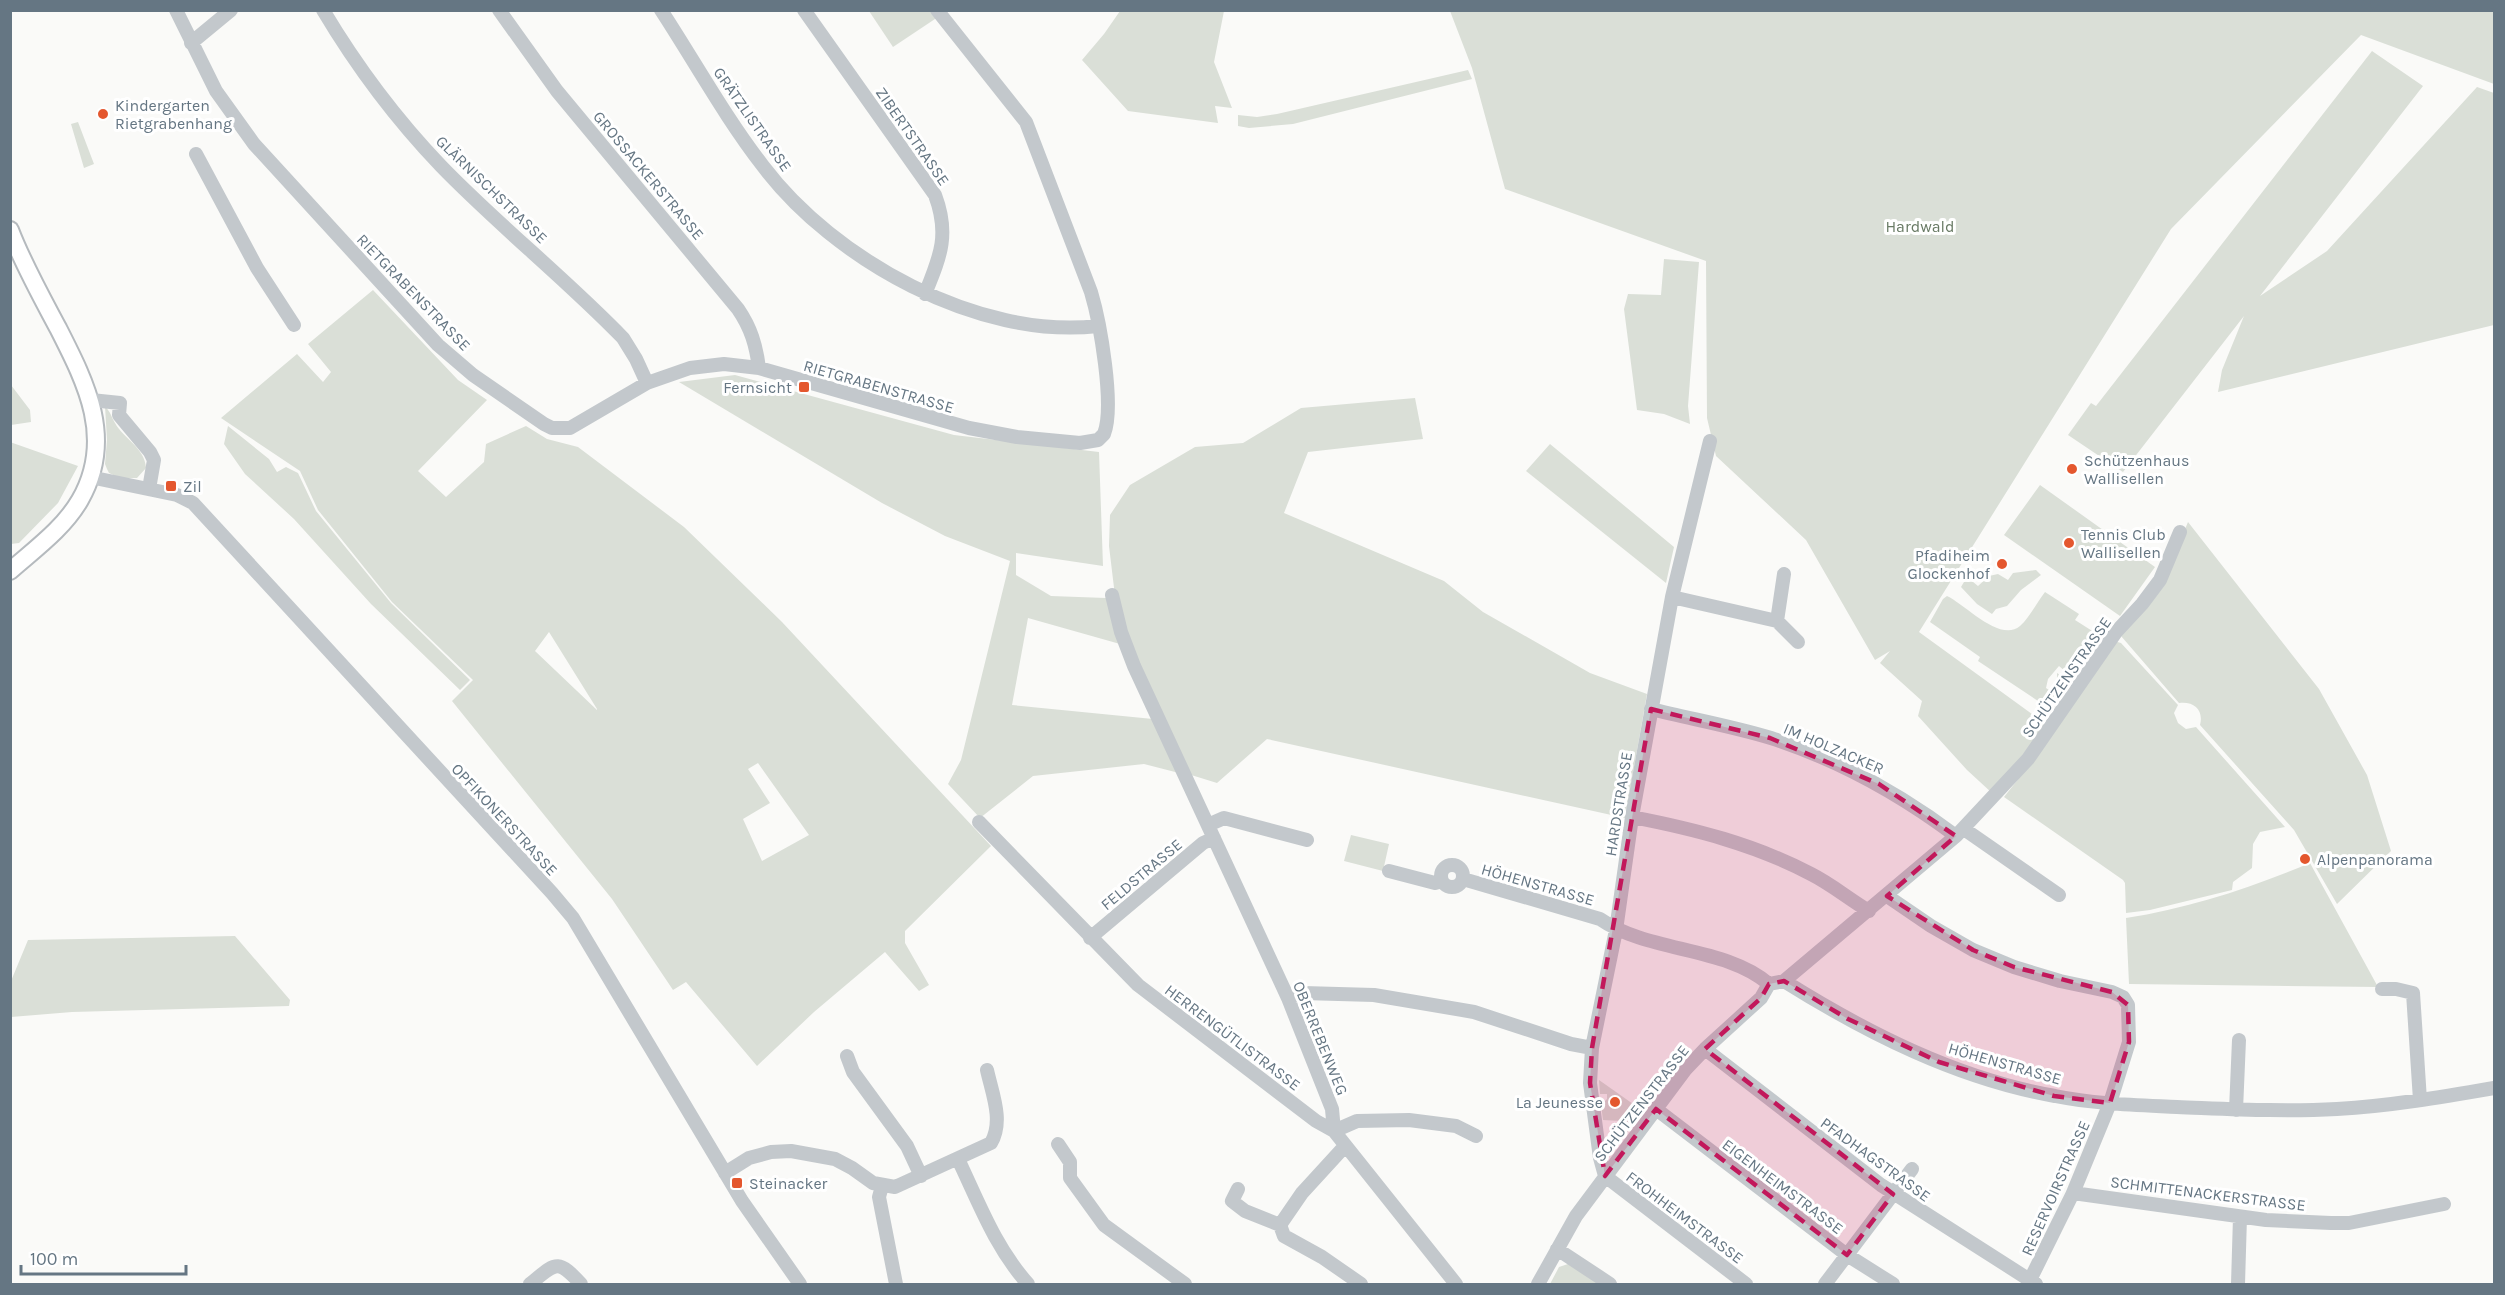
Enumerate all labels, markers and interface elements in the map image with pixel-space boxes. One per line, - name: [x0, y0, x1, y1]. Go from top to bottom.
- street label: GRÄTZLISTRASSE: [710, 63, 796, 175]
- street label: ZIBERTSTRASSE: [872, 83, 954, 189]
- place label: Kindergarten Rietgrabenhang: [115, 96, 232, 133]
- marker: Kindergarten Rietgrabenhang: [96, 107, 110, 121]
- street label: GROSSACKERSTRASSE: [589, 107, 708, 244]
- street label: GLÄRNISCHSTRASSE: [432, 131, 551, 247]
- park label: Hardwald: [1885, 217, 1955, 236]
- street label: RIETGRABENSTRASSE: [353, 230, 474, 355]
- street label: RIETGRABENSTRASSE: [802, 356, 956, 417]
- place label: Fernsicht: [723, 378, 792, 397]
- marker: Fernsicht: [797, 380, 811, 394]
- place label: Schützenhaus Wallisellen: [2084, 451, 2189, 488]
- marker: Schützenhaus Wallisellen: [2065, 462, 2079, 476]
- place label: Zil: [183, 477, 202, 496]
- marker: Zil: [164, 479, 178, 493]
- place label: Tennis Club Wallisellen: [2081, 525, 2166, 562]
- marker: Tennis Club Wallisellen: [2062, 536, 2076, 550]
- place label: Pfadiheim Glockenhof: [1907, 546, 1991, 583]
- marker: Pfadiheim Glockenhof: [1995, 557, 2009, 571]
- street label: SCHÜTZENSTRASSE: [2018, 613, 2115, 741]
- street label: IM HOLZACKER: [1781, 719, 1887, 778]
- street label: HARDSTRASSE: [1601, 751, 1636, 858]
- street label: OPFIKONERSTRASSE: [448, 759, 562, 880]
- street label: FELDSTRASSE: [1097, 835, 1186, 914]
- place label: Alpenpanorama: [2317, 850, 2433, 869]
- marker: Alpenpanorama: [2298, 852, 2312, 866]
- street label: HÖHENSTRASSE: [1479, 859, 1597, 910]
- street label: OBERREBENWEG: [1289, 978, 1352, 1098]
- street label: HERRENGÜTLISTRASSE: [1161, 980, 1304, 1095]
- street label: HÖHENSTRASSE: [1946, 1038, 2064, 1089]
- street label: SCHÜTZENSTRASSE: [1590, 1041, 1693, 1166]
- place label: La Jeunesse: [1516, 1093, 1603, 1112]
- marker: La Jeunesse: [1608, 1095, 1622, 1109]
- street label: PFADHAGSTRASSE: [1817, 1113, 1934, 1206]
- street label: RESERVOIRSTRASSE: [2017, 1118, 2094, 1259]
- street label: EIGENHEIMSTRASSE: [1719, 1135, 1847, 1238]
- street label: FROHHEIMSTRASSE: [1622, 1167, 1747, 1268]
- street label: SCHMITTENACKERSTRASSE: [2109, 1172, 2307, 1215]
- place label: Steinacker: [749, 1174, 828, 1193]
- marker: Steinacker: [730, 1176, 744, 1190]
- scale bar: [21, 1238, 186, 1276]
- text: 100 m: [30, 1248, 78, 1270]

